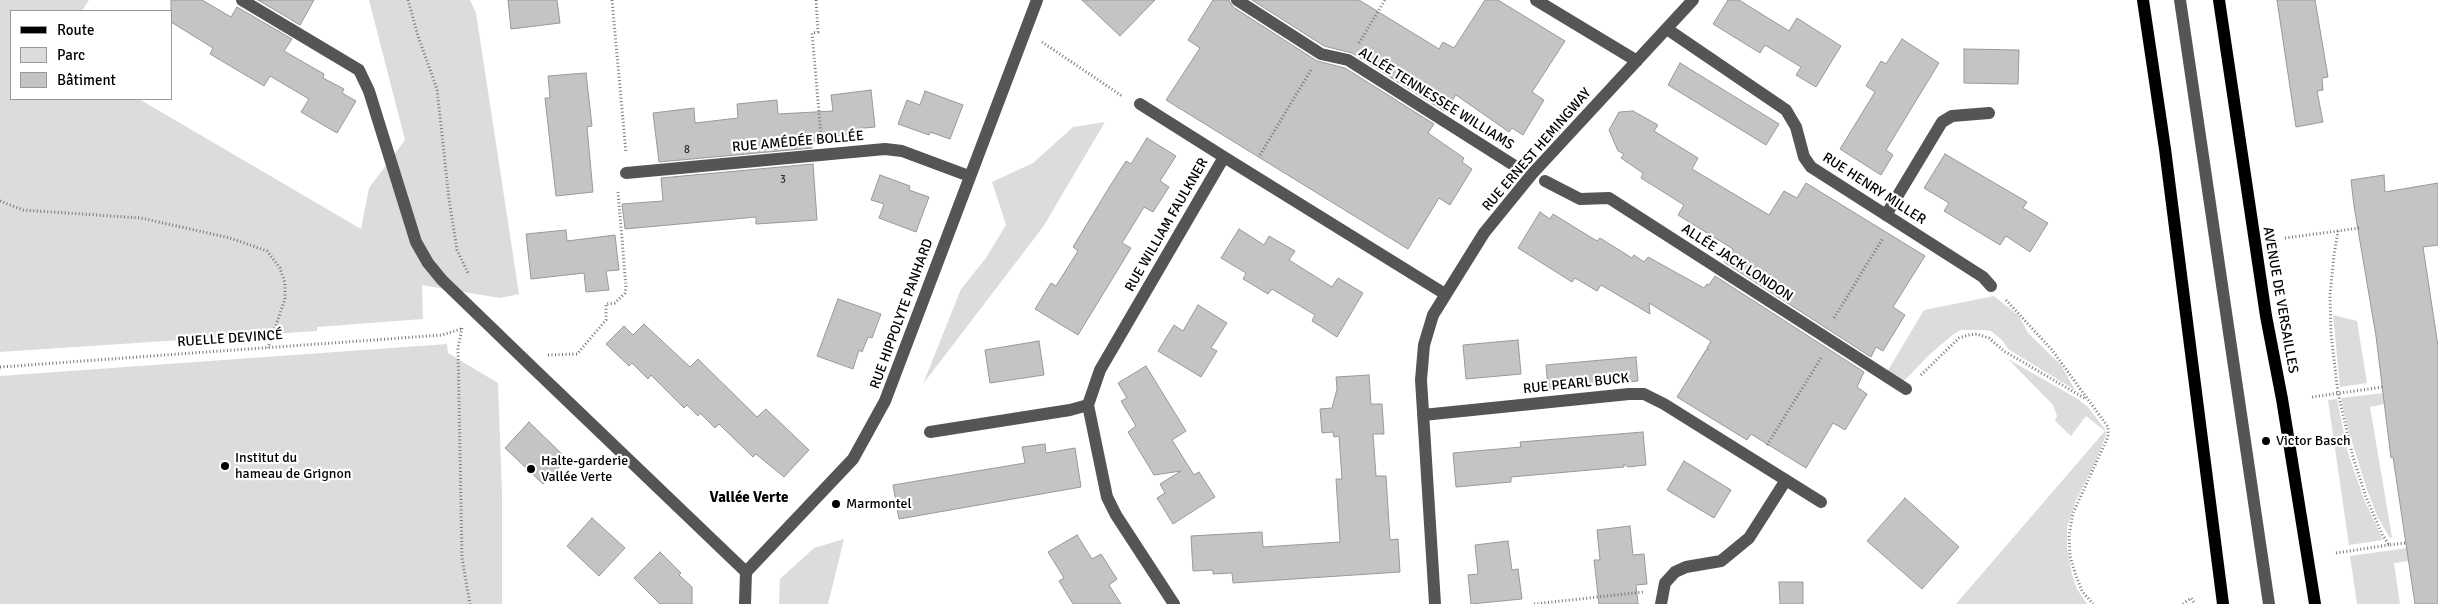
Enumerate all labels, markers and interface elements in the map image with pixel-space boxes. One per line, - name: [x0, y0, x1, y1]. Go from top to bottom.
- legend: [10, 10, 172, 100]
- text: Route: [57, 21, 94, 39]
- street label: ALLÉE TENNESSEE WILLIAMS: [1355, 44, 1517, 154]
- text: Parc: [57, 46, 85, 64]
- text: Bâtiment: [57, 71, 116, 89]
- street label: RUE ERNEST HEMINGWAY: [1479, 85, 1595, 215]
- street label: RUE AMÉDÉE BOLLÉE: [731, 128, 865, 156]
- house number: 8: [684, 143, 690, 157]
- street label: RUE HENRY MILLER: [1819, 149, 1929, 229]
- street label: RUE WILLIAM FAULKNER: [1122, 155, 1212, 295]
- house number: 3: [780, 173, 786, 187]
- street label: ALLÉE JACK LONDON: [1678, 221, 1796, 305]
- street label: AVENUE DE VERSAILLES: [2259, 225, 2301, 375]
- street label: RUE HIPPOLYTE PANHARD: [867, 237, 937, 391]
- street label: RUELLE DEVINCÉ: [177, 327, 283, 351]
- street label: RUE PEARL BUCK: [1522, 370, 1630, 398]
- place label: Victor Basch: [2276, 433, 2351, 449]
- marker: Victor Basch: [2260, 435, 2272, 447]
- place label: Institut du hameau de Grignon: [235, 450, 351, 482]
- place label: Halte-garderie Vallée Verte: [541, 453, 628, 486]
- marker: Institut du hameau de Grignon: [219, 460, 231, 472]
- marker: Halte-garderie Vallée Verte: [525, 463, 537, 475]
- district label: Vallée Verte: [710, 489, 788, 507]
- place label: Marmontel: [846, 496, 912, 512]
- marker: Marmontel: [830, 498, 842, 510]

